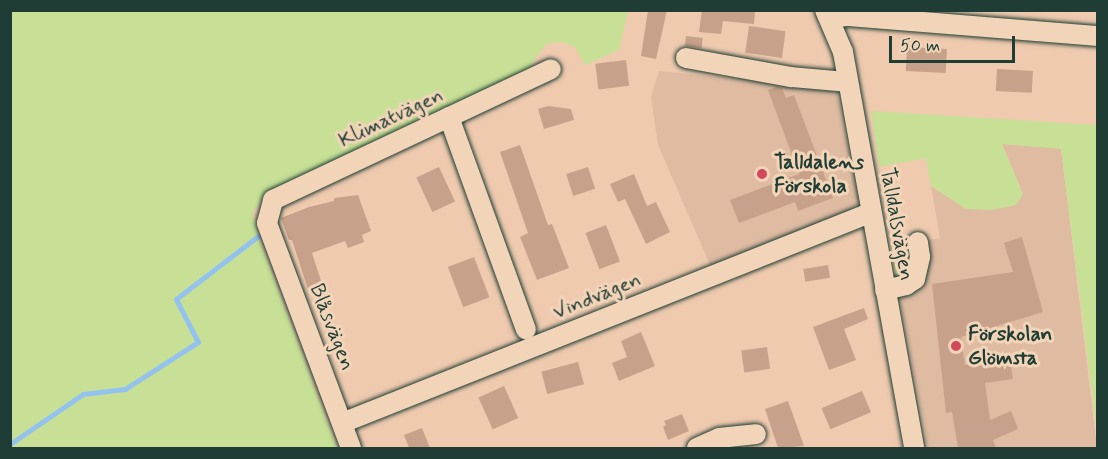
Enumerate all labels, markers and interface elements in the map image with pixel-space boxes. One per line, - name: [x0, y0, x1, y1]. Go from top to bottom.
- scale bar: [892, 24, 1018, 62]
- text: 50 m: [900, 34, 940, 58]
- street label: Klimatvägen: [335, 83, 447, 153]
- place label: Talldalens Förskola: [774, 149, 864, 199]
- street label: Talldalsvägen: [875, 165, 919, 283]
- marker: Talldalens Förskola: [755, 167, 769, 181]
- street label: Vindvägen: [549, 267, 645, 325]
- street label: Blåsvägen: [304, 280, 360, 374]
- place label: Förskolan Glömsta: [968, 321, 1052, 371]
- marker: Förskolan Glömsta: [949, 339, 963, 353]

